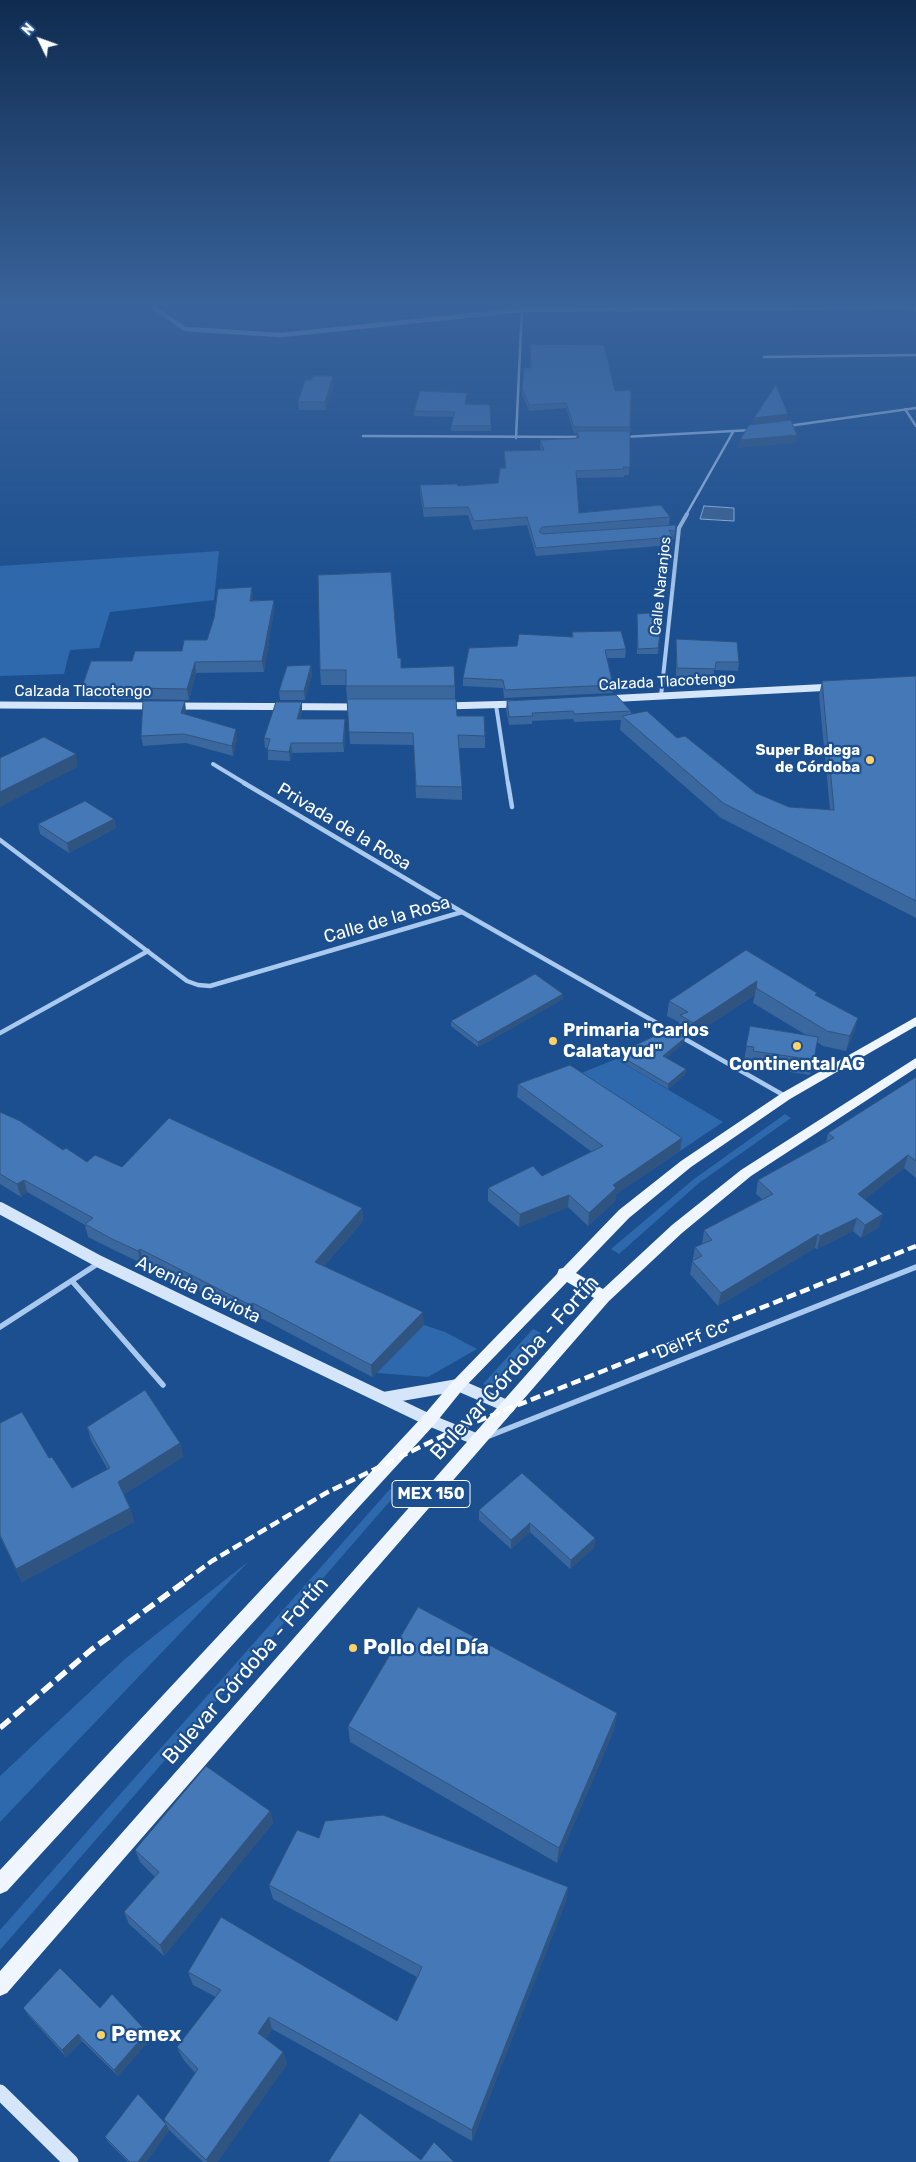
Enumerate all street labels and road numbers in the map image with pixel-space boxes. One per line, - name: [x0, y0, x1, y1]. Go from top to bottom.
- street label: Calle Naranjos: [647, 536, 675, 636]
- street label: Calzada Tlacotengo: [598, 669, 736, 695]
- street label: Calzada Tlacotengo: [15, 683, 151, 701]
- street label: Privada de la Rosa: [273, 778, 415, 876]
- street label: Calle de la Rosa: [321, 892, 453, 948]
- street label: Avenida Gaviota: [132, 1252, 264, 1328]
- street label: Bulevar Córdoba - Fortín: [425, 1270, 605, 1466]
- street label: Del Ff Cc: [653, 1316, 731, 1364]
- road number: MEX 150: [392, 1480, 470, 1508]
- street label: Bulevar Córdoba - Fortín: [158, 1572, 334, 1770]

